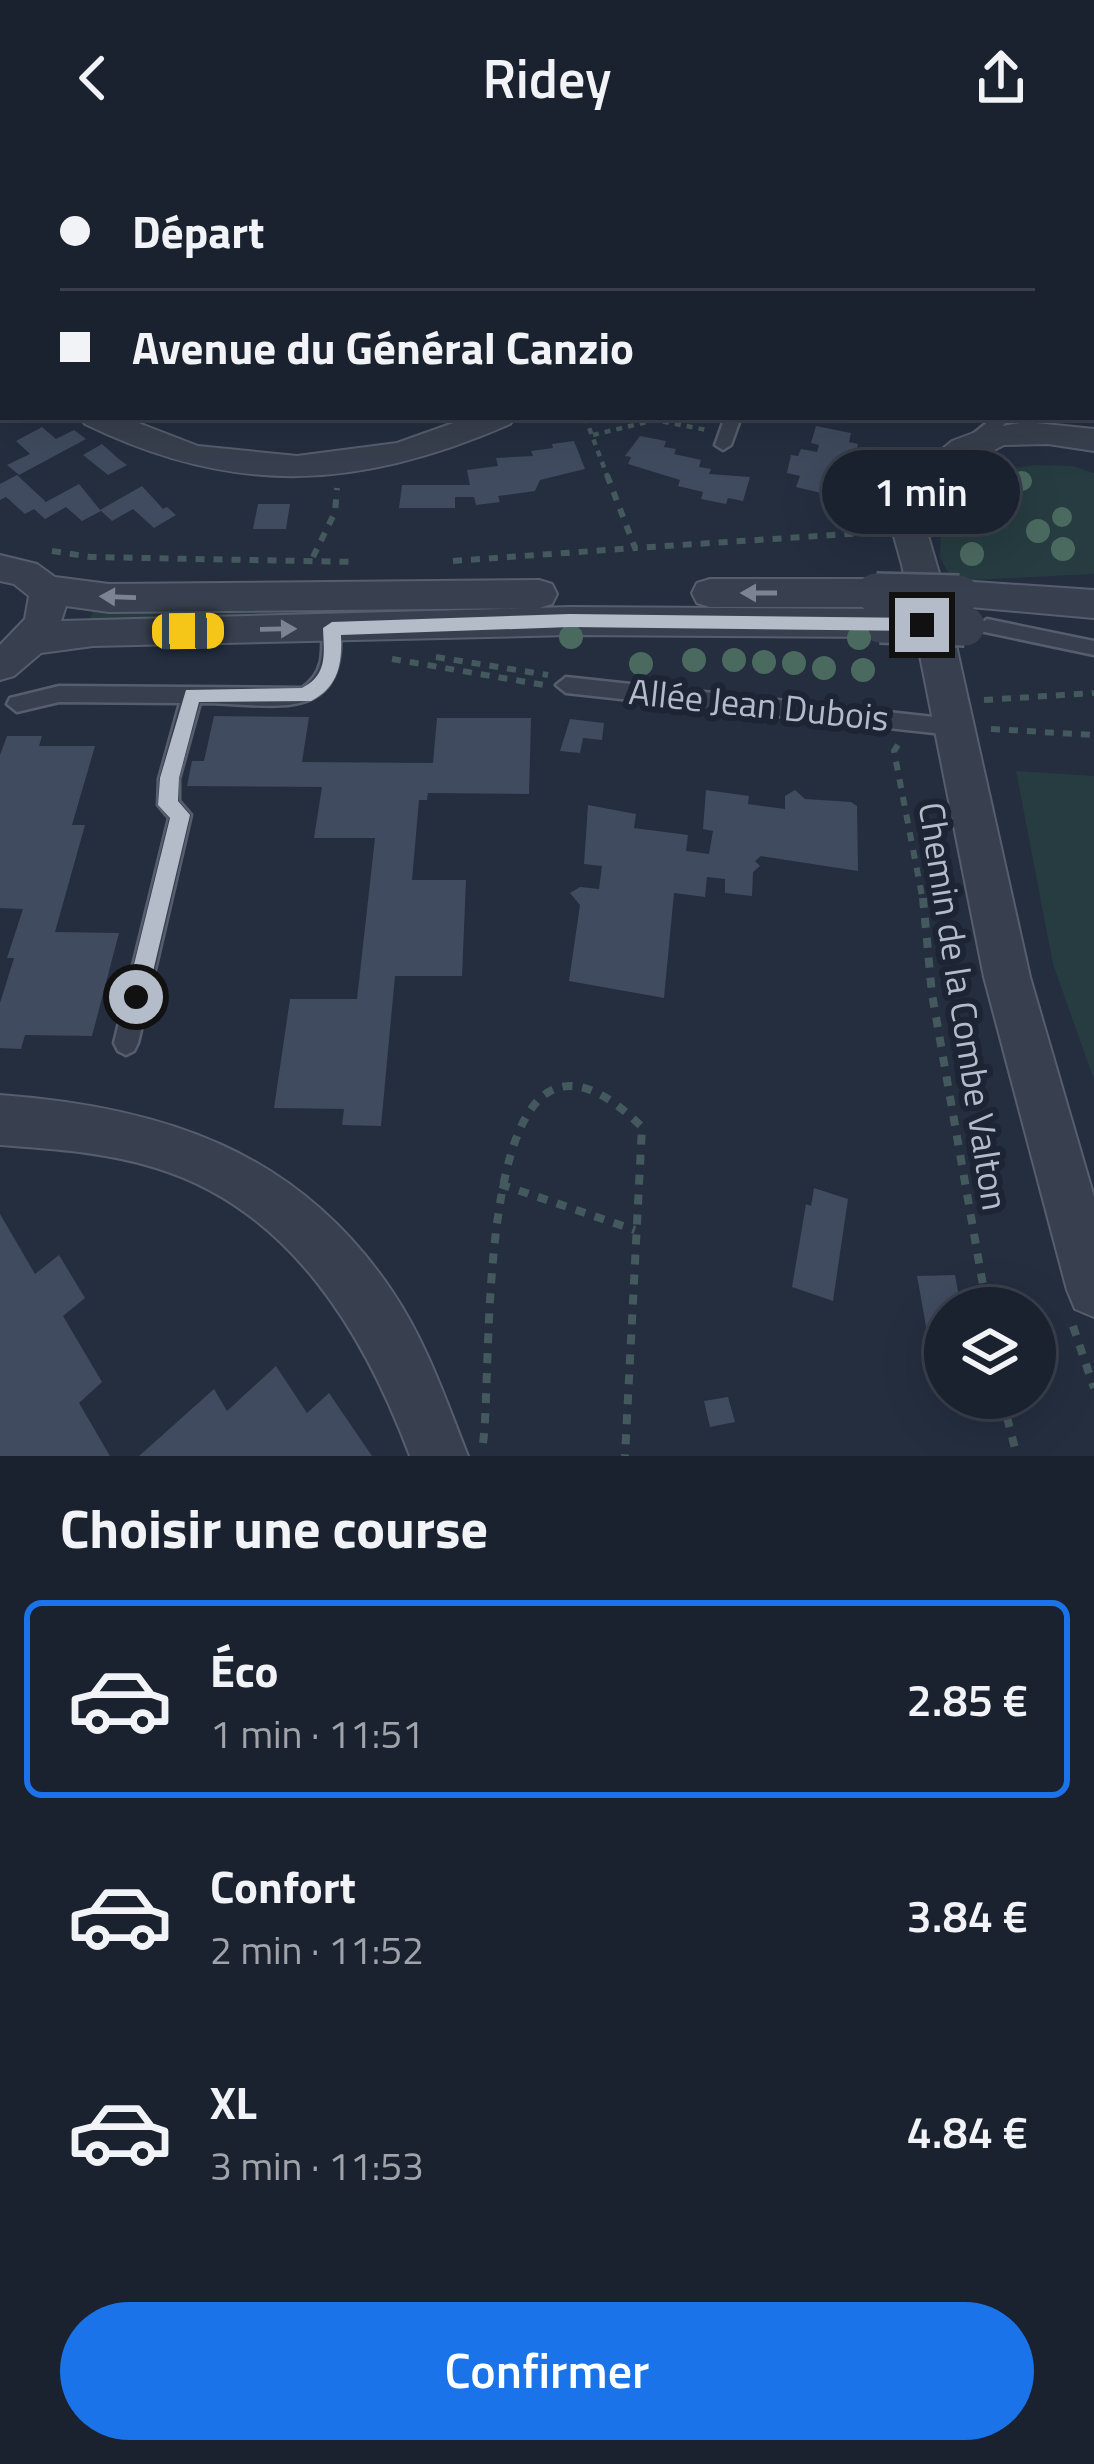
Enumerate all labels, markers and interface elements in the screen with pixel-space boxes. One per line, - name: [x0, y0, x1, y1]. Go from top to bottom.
- text: Ridey: [482, 37, 612, 119]
- icon: back: [60, 45, 126, 111]
- icon: share: [968, 45, 1034, 111]
- text: Départ: [132, 197, 264, 265]
- text: Avenue du Général Canzio: [132, 313, 634, 381]
- callout: 1 min: [823, 451, 1021, 535]
- text: 1 min: [874, 462, 968, 521]
- one-way arrow: [739, 583, 777, 603]
- one-way arrow: [98, 587, 136, 606]
- route end: [895, 598, 949, 652]
- car: [152, 612, 224, 650]
- one-way arrow: [260, 620, 298, 639]
- street label: Allée Jean Dubois: [626, 663, 892, 745]
- street label: Chemin de la Combe Valton: [905, 798, 1023, 1214]
- route start: [109, 970, 163, 1024]
- map controls: [924, 1287, 1056, 1419]
- button: layers: [924, 1287, 1056, 1419]
- text: Choisir une course: [60, 1487, 488, 1569]
- text: Éco: [210, 1636, 279, 1704]
- icon: car: [66, 1645, 174, 1753]
- text: 2.85 €: [907, 1665, 1028, 1733]
- text: 1 min · 11:51: [210, 1704, 424, 1763]
- text: Confort: [210, 1852, 356, 1920]
- icon: car: [66, 1861, 174, 1969]
- text: 3.84 €: [907, 1881, 1028, 1949]
- text: 2 min · 11:52: [210, 1920, 424, 1979]
- text: XL: [210, 2068, 257, 2136]
- icon: car: [66, 2077, 174, 2185]
- text: 4.84 €: [907, 2097, 1028, 2165]
- text: 3 min · 11:53: [210, 2136, 424, 2195]
- button: Confirmer: [60, 2302, 1034, 2440]

